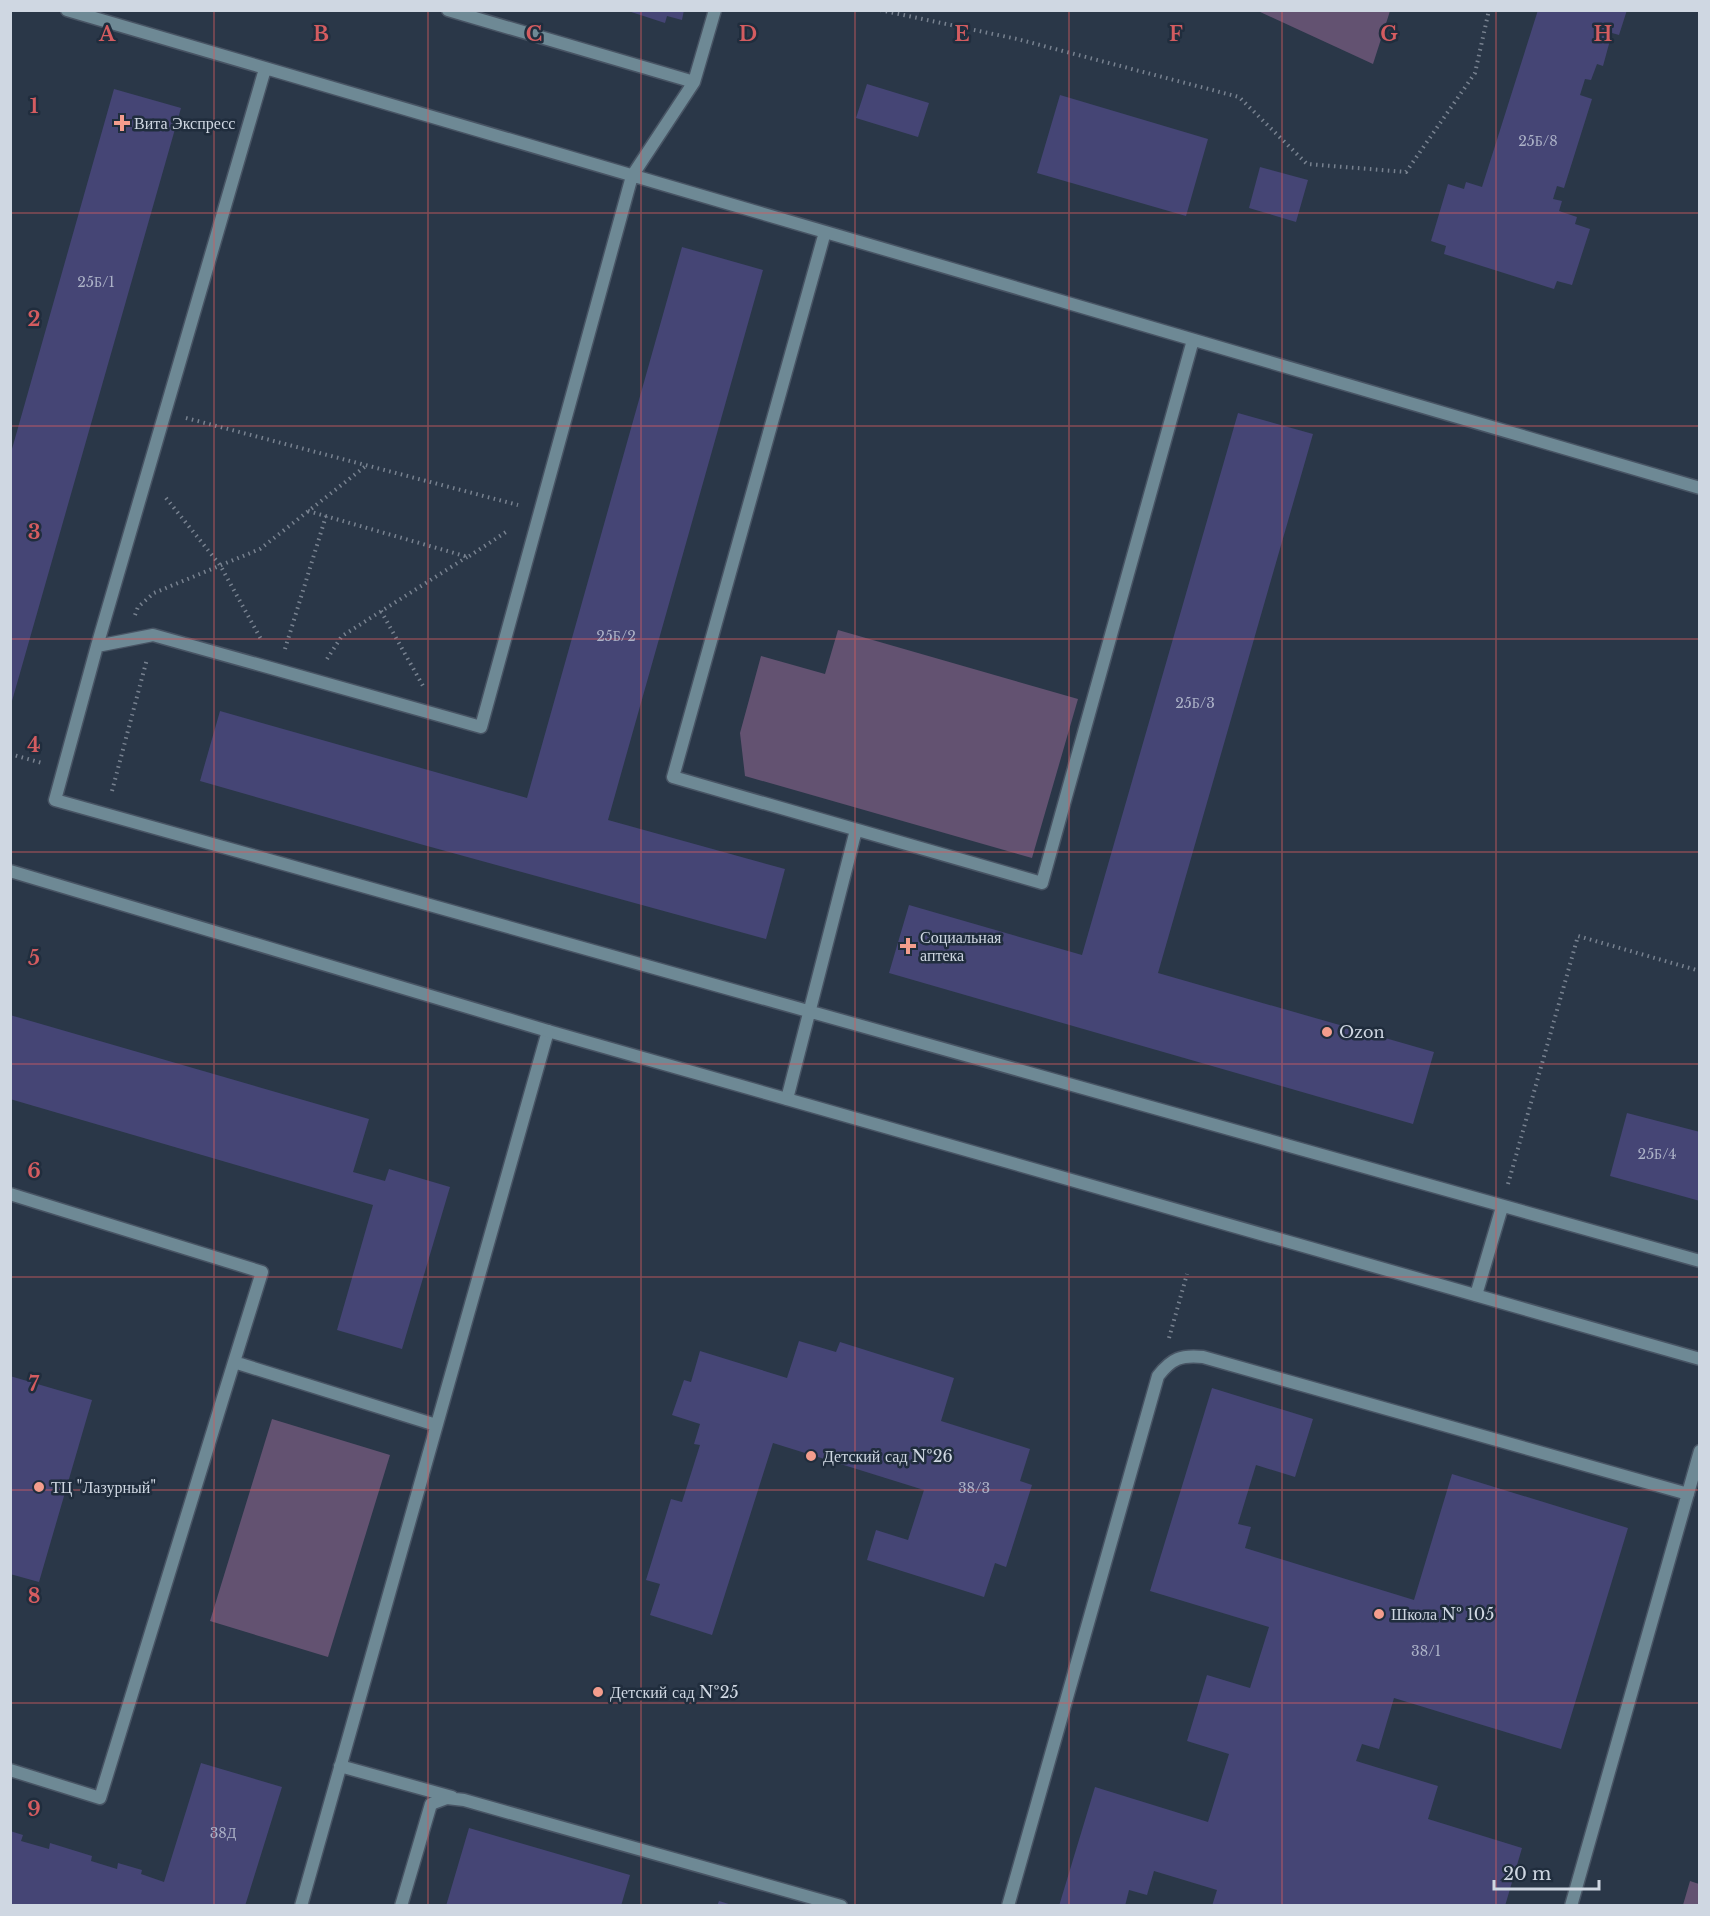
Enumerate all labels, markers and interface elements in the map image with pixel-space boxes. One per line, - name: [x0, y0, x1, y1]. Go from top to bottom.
- text: A: [98, 22, 116, 46]
- text: B: [313, 22, 329, 46]
- text: C: [526, 22, 542, 46]
- text: D: [739, 22, 757, 46]
- text: E: [954, 22, 970, 46]
- text: F: [1169, 22, 1183, 46]
- text: G: [1380, 22, 1398, 46]
- text: H: [1594, 22, 1613, 46]
- text: 1: [30, 94, 39, 118]
- place label: Вита Экспресс: [134, 113, 235, 133]
- marker: Вита Экспресс: [115, 116, 129, 130]
- house number: 25Б/8: [1518, 132, 1558, 150]
- house number: 25Б/1: [77, 273, 115, 291]
- text: 2: [27, 307, 41, 331]
- text: 3: [28, 520, 40, 544]
- house number: 25Б/2: [596, 627, 636, 645]
- house number: 25Б/3: [1175, 694, 1215, 712]
- text: 4: [27, 733, 41, 757]
- place label: Социальная аптека: [920, 927, 1002, 965]
- marker: Социальная аптека: [901, 939, 915, 953]
- text: 5: [28, 946, 40, 970]
- place label: Ozon: [1339, 1022, 1384, 1042]
- marker: Ozon: [1320, 1025, 1334, 1039]
- house number: 25Б/4: [1638, 1145, 1676, 1163]
- text: 6: [27, 1159, 41, 1183]
- text: 7: [29, 1372, 40, 1396]
- place label: Детский сад №26: [823, 1446, 953, 1466]
- marker: Детский сад №26: [804, 1449, 818, 1463]
- place label: ТЦ "Лазурный": [51, 1477, 156, 1497]
- house number: 38/3: [958, 1479, 990, 1497]
- marker: ТЦ "Лазурный": [32, 1480, 46, 1494]
- text: 8: [28, 1584, 40, 1608]
- place label: Школа № 105: [1391, 1604, 1494, 1624]
- marker: Школа № 105: [1372, 1607, 1386, 1621]
- house number: 38/1: [1411, 1642, 1441, 1660]
- place label: Детский сад №25: [610, 1682, 739, 1702]
- marker: Детский сад №25: [591, 1685, 605, 1699]
- text: 9: [27, 1797, 41, 1821]
- house number: 38Д: [210, 1824, 237, 1842]
- scale bar: [1494, 1853, 1599, 1891]
- text: 20 m: [1503, 1863, 1551, 1885]

